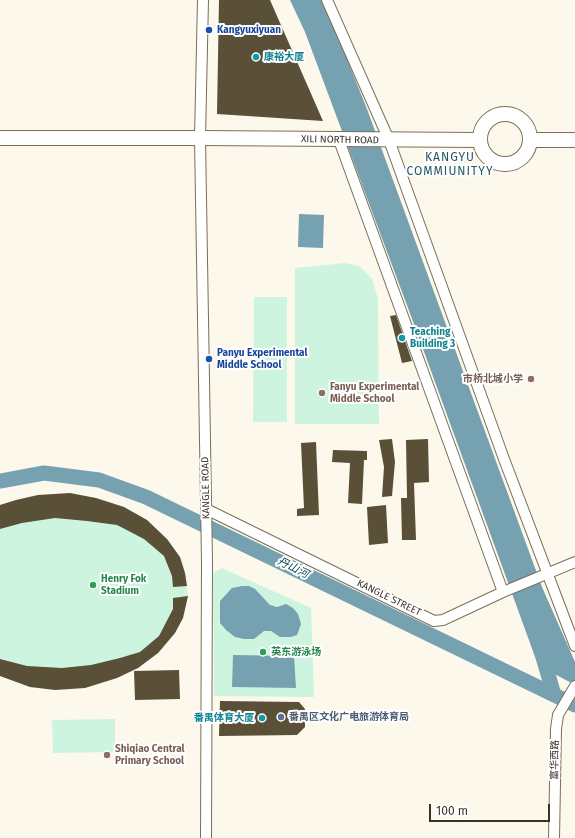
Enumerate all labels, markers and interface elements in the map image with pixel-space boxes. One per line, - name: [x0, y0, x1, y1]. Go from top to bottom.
- place label: Kangyuxiyuan: [217, 24, 281, 36]
- marker: Kangyuxiyuan: [204, 25, 214, 35]
- place label: 康裕大厦: [264, 51, 304, 63]
- marker: 康裕大厦: [251, 52, 261, 62]
- street label: XILI NORTH ROAD: [301, 133, 379, 147]
- district label: KANGYU COMMIUNITYY: [407, 151, 493, 179]
- place label: Teaching Building 3: [410, 326, 455, 350]
- marker: Teaching Building 3: [397, 333, 407, 343]
- place label: Panyu Experimental Middle School: [217, 347, 307, 370]
- marker: Panyu Experimental Middle School: [204, 354, 214, 364]
- place label: 市桥北城小学: [463, 373, 523, 385]
- marker: 市桥北城小学: [526, 374, 536, 384]
- place label: Fanyu Experimental Middle School: [330, 381, 419, 404]
- marker: Fanyu Experimental Middle School: [317, 388, 327, 398]
- street label: KANGLE ROAD: [199, 457, 213, 519]
- water label: 丹山河: [275, 555, 311, 581]
- place label: Henry Fok Stadium: [101, 573, 146, 596]
- street label: KANGLE STREET: [355, 577, 423, 619]
- marker: Henry Fok Stadium: [88, 580, 98, 590]
- place label: 英东游泳场: [271, 646, 321, 658]
- marker: 英东游泳场: [258, 647, 268, 657]
- place label: 番禺区文化广电旅游体育局: [289, 711, 409, 723]
- place label: 番禺体育大厦: [194, 712, 254, 724]
- marker: 番禺区文化广电旅游体育局: [276, 712, 286, 722]
- marker: 番禺体育大厦: [257, 713, 267, 723]
- street label: 富华西路: [549, 740, 561, 780]
- place label: Shiqiao Central Primary School: [115, 743, 185, 766]
- marker: Shiqiao Central Primary School: [102, 750, 112, 760]
- scale bar: [431, 796, 552, 822]
- text: 100 m: [436, 804, 468, 818]

